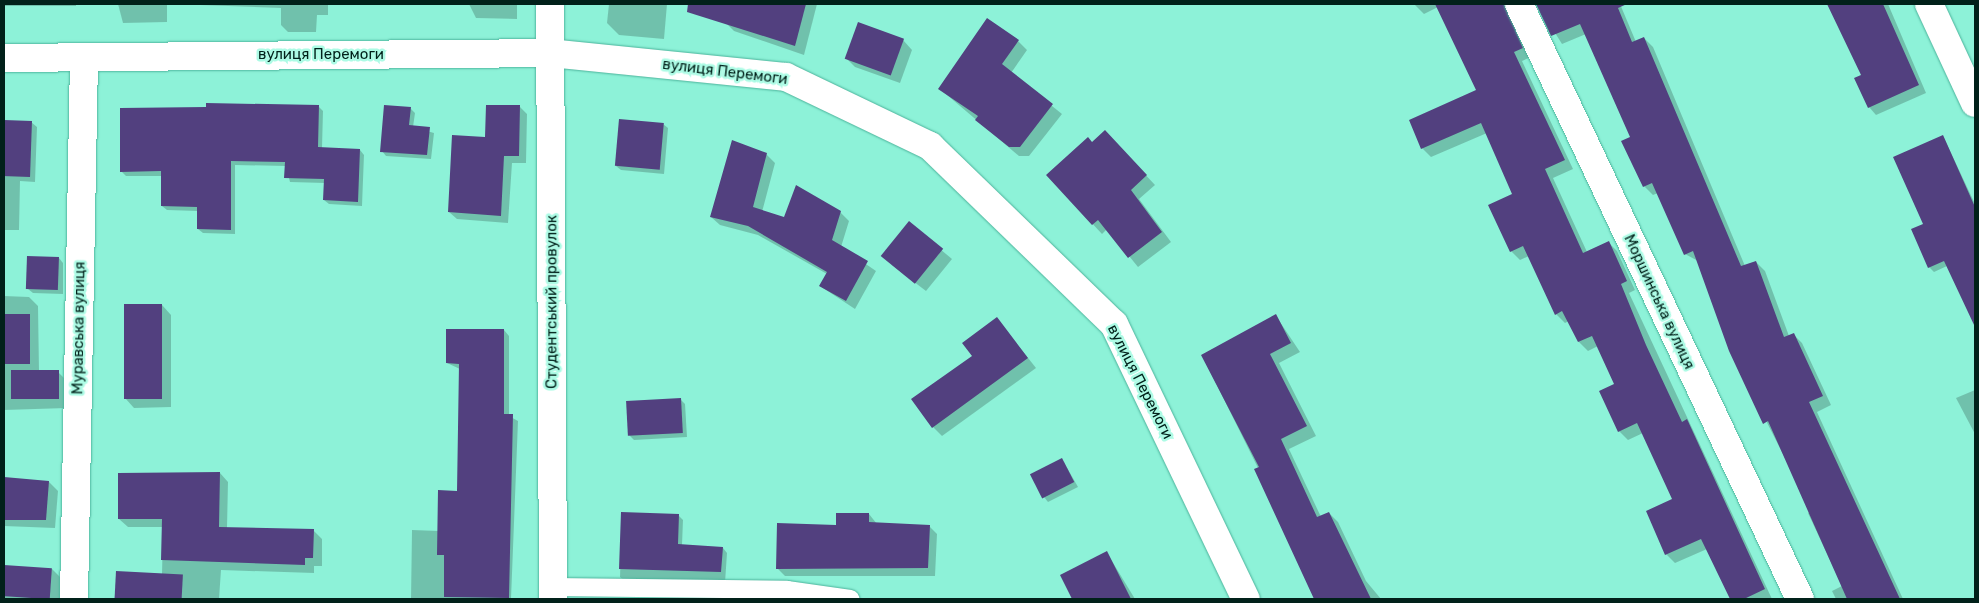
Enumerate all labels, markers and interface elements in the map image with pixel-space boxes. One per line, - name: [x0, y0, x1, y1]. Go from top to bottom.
- street label: вулиця Перемоги: [258, 46, 384, 64]
- street label: вулиця Перемоги: [661, 55, 789, 89]
- street label: Студентський провулок: [543, 215, 561, 389]
- street label: Моршинська вулиця: [1620, 232, 1698, 372]
- street label: Муравська вулиця: [69, 261, 89, 395]
- street label: вулиця Перемоги: [1103, 322, 1177, 442]

